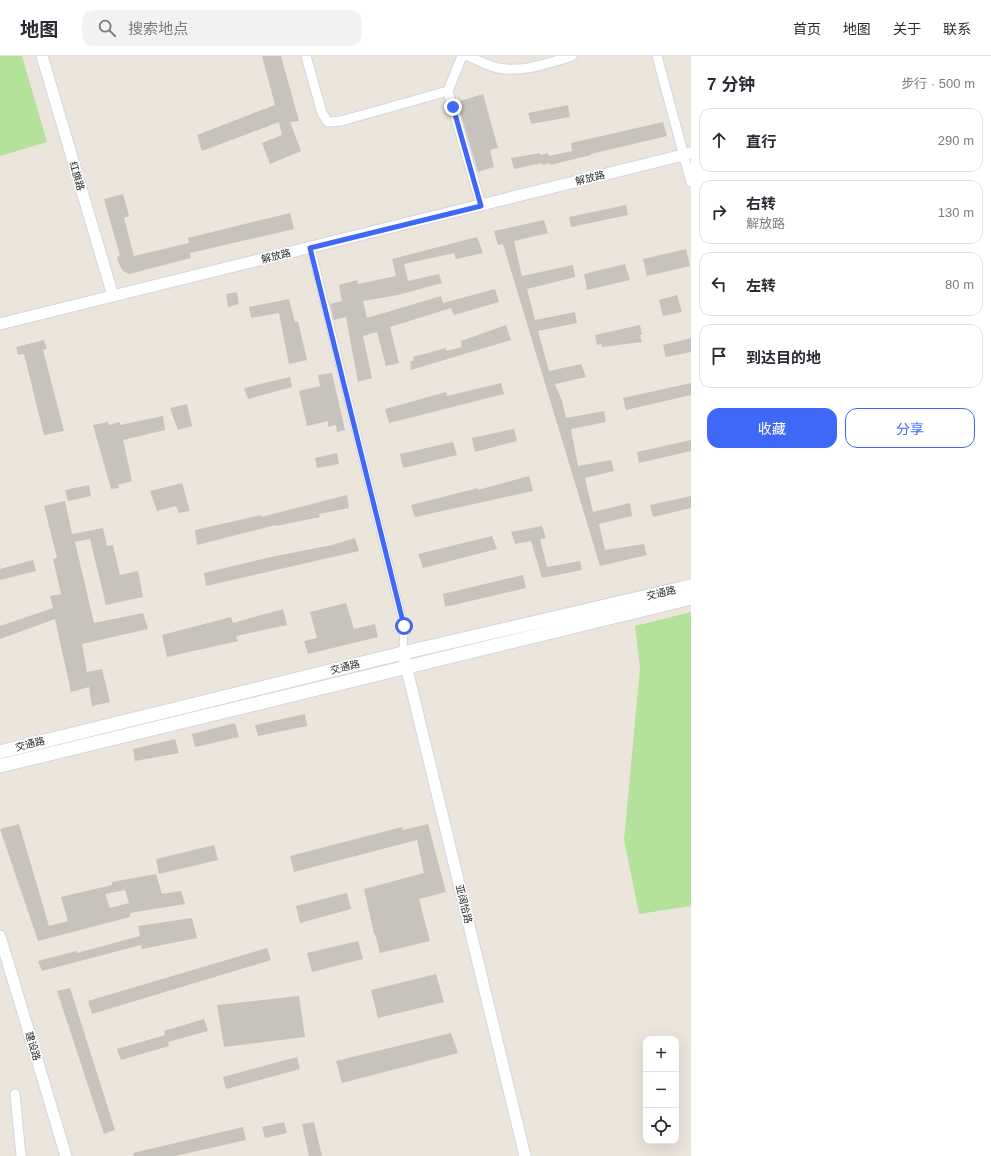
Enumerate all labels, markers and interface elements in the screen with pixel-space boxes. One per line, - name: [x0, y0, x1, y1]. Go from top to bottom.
- search box: [82, 10, 362, 46]
- icon: search: [96, 17, 118, 39]
- text: 地图: [20, 19, 58, 40]
- text: 搜索地点: [128, 20, 188, 37]
- text: 首页: [793, 21, 821, 37]
- text: 地图: [843, 21, 871, 37]
- text: 关于: [893, 21, 921, 37]
- text: 联系: [943, 21, 971, 37]
- text: 7 分钟: [707, 75, 755, 94]
- text: 步行 · 500 m: [901, 76, 975, 91]
- route end: [444, 98, 462, 116]
- icon: ahead: [708, 129, 730, 151]
- text: 直行: [746, 133, 776, 150]
- text: 290 m: [938, 133, 974, 148]
- street label: 红旗路: [68, 160, 86, 192]
- street label: 解放路: [574, 169, 606, 187]
- text: 右转: [746, 195, 776, 212]
- icon: right: [708, 201, 730, 223]
- text: 130 m: [938, 205, 974, 220]
- text: 解放路: [746, 216, 785, 231]
- street label: 解放路: [260, 247, 292, 265]
- icon: left: [708, 273, 730, 295]
- text: 左转: [746, 277, 776, 294]
- text: 80 m: [945, 277, 974, 292]
- icon: arrive: [708, 345, 730, 367]
- text: 到达目的地: [746, 349, 821, 366]
- button: 收藏: [707, 408, 837, 448]
- button: 分享: [845, 408, 975, 448]
- street label: 交通路: [645, 584, 677, 602]
- route start: [395, 617, 413, 635]
- street label: 交通路: [329, 658, 361, 676]
- street label: 交通路: [14, 735, 46, 753]
- street label: 亚阔恰路: [454, 883, 474, 925]
- street label: 建设路: [23, 1030, 43, 1062]
- map controls: [643, 1036, 679, 1144]
- button: +: [643, 1036, 679, 1072]
- button: −: [643, 1072, 679, 1108]
- button: locate: [643, 1108, 679, 1144]

